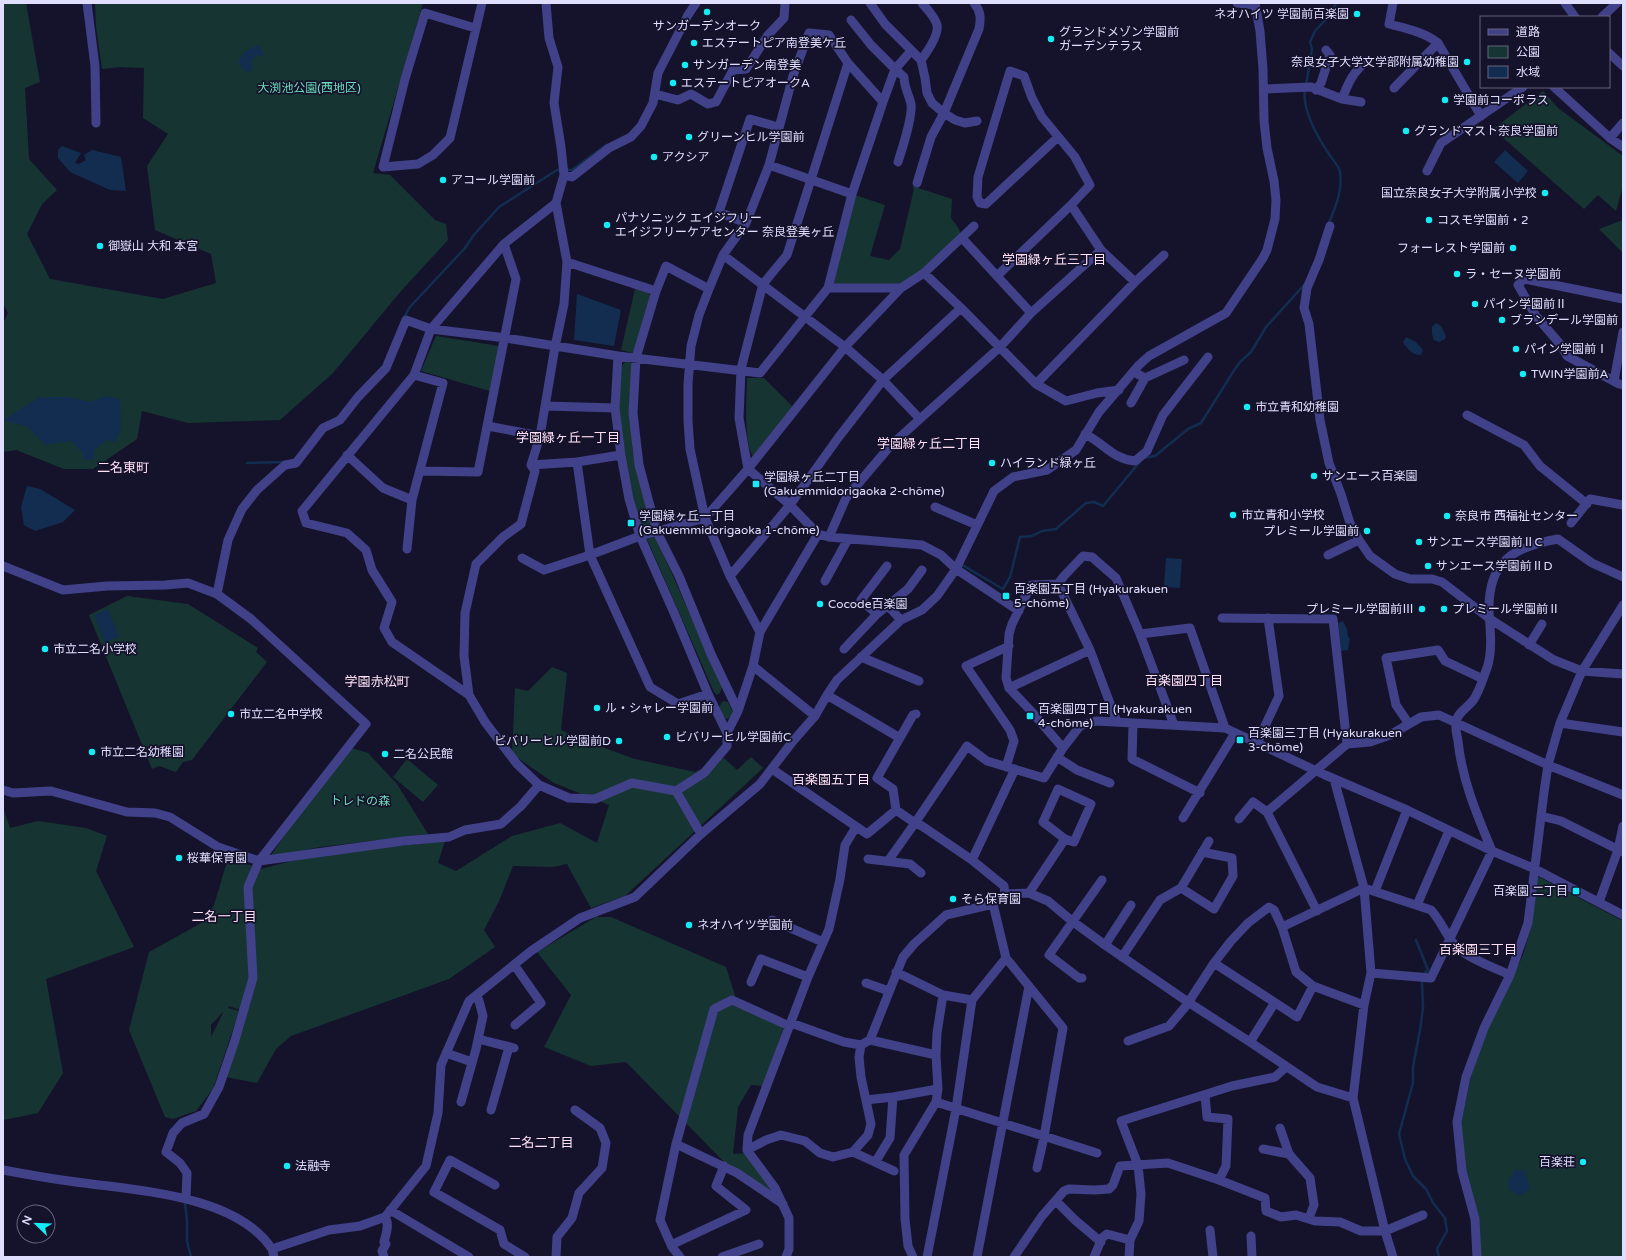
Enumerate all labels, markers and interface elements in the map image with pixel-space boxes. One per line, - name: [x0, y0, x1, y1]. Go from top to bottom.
- marker: サンガーデンオーク: [702, 7, 712, 17]
- place label: ネオハイツ 学園前百楽園: [1214, 7, 1349, 21]
- marker: ネオハイツ 学園前百楽園: [1352, 9, 1362, 19]
- legend: [1480, 16, 1610, 88]
- place label: サンガーデンオーク: [653, 19, 761, 33]
- place label: グランドメゾン学園前 ガーデンテラス: [1059, 25, 1179, 53]
- text: 道路: [1516, 25, 1540, 39]
- marker: グランドメゾン学園前 ガーデンテラス: [1046, 34, 1056, 44]
- place label: エステートピア南登美ケ丘: [702, 36, 846, 50]
- marker: エステートピア南登美ケ丘: [689, 38, 699, 48]
- text: 公園: [1516, 45, 1540, 59]
- place label: 奈良女子大学文学部附属幼稚園: [1291, 55, 1459, 69]
- marker: 奈良女子大学文学部附属幼稚園: [1462, 57, 1472, 67]
- place label: サンガーデン南登美: [693, 58, 801, 72]
- marker: サンガーデン南登美: [680, 60, 690, 70]
- text: 水域: [1516, 65, 1540, 79]
- place label: エステートピアオークA: [681, 76, 810, 90]
- marker: エステートピアオークA: [668, 78, 678, 88]
- park label: 大渕池公園(西地区): [257, 81, 361, 95]
- place label: 学園前コーポラス: [1453, 93, 1549, 107]
- marker: 学園前コーポラス: [1440, 95, 1450, 105]
- place label: グランドマスト奈良学園前: [1414, 124, 1558, 138]
- marker: グランドマスト奈良学園前: [1401, 126, 1411, 136]
- place label: グリーンヒル学園前: [697, 130, 804, 144]
- marker: グリーンヒル学園前: [684, 132, 694, 142]
- place label: アクシア: [662, 150, 709, 164]
- marker: アクシア: [649, 152, 659, 162]
- place label: アコール学園前: [451, 173, 535, 187]
- marker: アコール学園前: [438, 175, 448, 185]
- place label: 国立奈良女子大学附属小学校: [1381, 186, 1537, 200]
- marker: 国立奈良女子大学附属小学校: [1540, 188, 1550, 198]
- place label: パナソニック エイジフリー エイジフリーケアセンター 奈良登美ヶ丘: [615, 211, 834, 239]
- place label: コスモ学園前・2: [1437, 213, 1529, 227]
- marker: コスモ学園前・2: [1424, 215, 1434, 225]
- marker: パナソニック エイジフリー エイジフリーケアセンター 奈良登美ヶ丘: [602, 220, 612, 230]
- place label: 御嶽山 大和 本宮: [108, 239, 198, 253]
- marker: 御嶽山 大和 本宮: [95, 241, 105, 251]
- place label: フォーレスト学園前: [1397, 241, 1505, 255]
- marker: フォーレスト学園前: [1508, 243, 1518, 253]
- district label: 学園緑ヶ丘三丁目: [1002, 252, 1106, 268]
- place label: ラ・セーヌ学園前: [1465, 267, 1561, 281]
- marker: ラ・セーヌ学園前: [1452, 269, 1462, 279]
- place label: パイン学園前Ⅱ: [1483, 297, 1567, 311]
- marker: パイン学園前Ⅱ: [1470, 299, 1480, 309]
- place label: ブランデール学園前: [1510, 313, 1618, 327]
- marker: ブランデール学園前: [1497, 315, 1507, 325]
- place label: パイン学園前Ⅰ: [1524, 342, 1608, 356]
- marker: パイン学園前Ⅰ: [1511, 344, 1521, 354]
- place label: TWIN学園前A: [1531, 367, 1608, 381]
- marker: TWIN学園前A: [1518, 369, 1528, 379]
- place label: 市立青和幼稚園: [1255, 400, 1339, 414]
- marker: 市立青和幼稚園: [1242, 402, 1252, 412]
- district label: 学園緑ヶ丘一丁目: [516, 430, 620, 446]
- district label: 学園緑ヶ丘二丁目: [877, 436, 981, 452]
- place label: ハイランド緑ヶ丘: [1000, 456, 1096, 470]
- marker: ハイランド緑ヶ丘: [987, 458, 997, 468]
- district label: 二名東町: [97, 460, 149, 476]
- place label: サンエース百楽園: [1322, 469, 1417, 483]
- place label: 学園緑ヶ丘二丁目 (Gakuemmidorigaoka 2-chōme): [764, 470, 945, 498]
- marker: サンエース百楽園: [1309, 471, 1319, 481]
- marker: 学園緑ヶ丘二丁目 (Gakuemmidorigaoka 2-chōme): [751, 479, 761, 489]
- place label: 市立青和小学校: [1241, 508, 1325, 522]
- place label: 学園緑ヶ丘一丁目 (Gakuemmidorigaoka 1-chōme): [639, 509, 820, 537]
- place label: 奈良市 西福祉センター: [1455, 509, 1578, 523]
- marker: 市立青和小学校: [1228, 510, 1238, 520]
- marker: 奈良市 西福祉センター: [1442, 511, 1452, 521]
- marker: 学園緑ヶ丘一丁目 (Gakuemmidorigaoka 1-chōme): [626, 518, 636, 528]
- place label: プレミール学園前: [1263, 524, 1359, 538]
- marker: プレミール学園前: [1362, 526, 1372, 536]
- place label: サンエース学園前ⅡC: [1427, 535, 1543, 549]
- marker: サンエース学園前ⅡC: [1414, 537, 1424, 547]
- place label: サンエース学園前ⅡD: [1436, 559, 1552, 573]
- marker: サンエース学園前ⅡD: [1423, 561, 1433, 571]
- place label: 百楽園五丁目 (Hyakurakuen 5-chōme): [1014, 582, 1168, 610]
- marker: 百楽園五丁目 (Hyakurakuen 5-chōme): [1001, 591, 1011, 601]
- place label: Cocode百楽園: [828, 597, 907, 611]
- marker: Cocode百楽園: [815, 599, 825, 609]
- place label: プレミール学園前Ⅲ: [1306, 602, 1414, 616]
- place label: プレミール学園前Ⅱ: [1452, 602, 1560, 616]
- marker: プレミール学園前Ⅲ: [1417, 604, 1427, 614]
- marker: プレミール学園前Ⅱ: [1439, 604, 1449, 614]
- place label: 市立二名小学校: [53, 642, 137, 656]
- marker: 市立二名小学校: [40, 644, 50, 654]
- district label: 百楽園四丁目: [1145, 673, 1223, 689]
- district label: 学園赤松町: [344, 674, 410, 690]
- place label: ル・シャレー学園前: [605, 701, 713, 715]
- place label: 百楽園四丁目 (Hyakurakuen 4-chōme): [1038, 702, 1192, 730]
- marker: ル・シャレー学園前: [592, 703, 602, 713]
- place label: 市立二名中学校: [239, 707, 323, 721]
- marker: 市立二名中学校: [226, 709, 236, 719]
- marker: 百楽園四丁目 (Hyakurakuen 4-chōme): [1025, 711, 1035, 721]
- place label: 百楽園三丁目 (Hyakurakuen 3-chōme): [1248, 726, 1402, 754]
- place label: ビバリーヒル学園前C: [675, 730, 791, 744]
- marker: ビバリーヒル学園前C: [662, 732, 672, 742]
- place label: ビバリーヒル学園前D: [494, 734, 611, 748]
- marker: 百楽園三丁目 (Hyakurakuen 3-chōme): [1235, 735, 1245, 745]
- marker: ビバリーヒル学園前D: [614, 736, 624, 746]
- place label: 市立二名幼稚園: [100, 745, 184, 759]
- marker: 市立二名幼稚園: [87, 747, 97, 757]
- place label: 二名公民館: [393, 747, 453, 761]
- marker: 二名公民館: [380, 749, 390, 759]
- district label: 百楽園五丁目: [792, 772, 870, 788]
- park label: トレドの森: [330, 794, 390, 808]
- place label: 桜華保育園: [187, 851, 247, 865]
- marker: 桜華保育園: [174, 853, 184, 863]
- place label: 百楽園 二丁目: [1493, 884, 1568, 898]
- marker: 百楽園 二丁目: [1571, 886, 1581, 896]
- place label: そら保育園: [961, 892, 1021, 906]
- marker: そら保育園: [948, 894, 958, 904]
- district label: 二名一丁目: [191, 909, 257, 925]
- place label: ネオハイツ学園前: [697, 918, 793, 932]
- marker: ネオハイツ学園前: [684, 920, 694, 930]
- district label: 百楽園三丁目: [1439, 942, 1517, 958]
- district label: 二名二丁目: [508, 1135, 574, 1151]
- place label: 百楽荘: [1539, 1155, 1575, 1169]
- marker: 百楽荘: [1578, 1157, 1588, 1167]
- place label: 法融寺: [295, 1159, 331, 1173]
- marker: 法融寺: [282, 1161, 292, 1171]
- north arrow: [16, 1204, 56, 1244]
- text: N: [20, 1214, 35, 1227]

